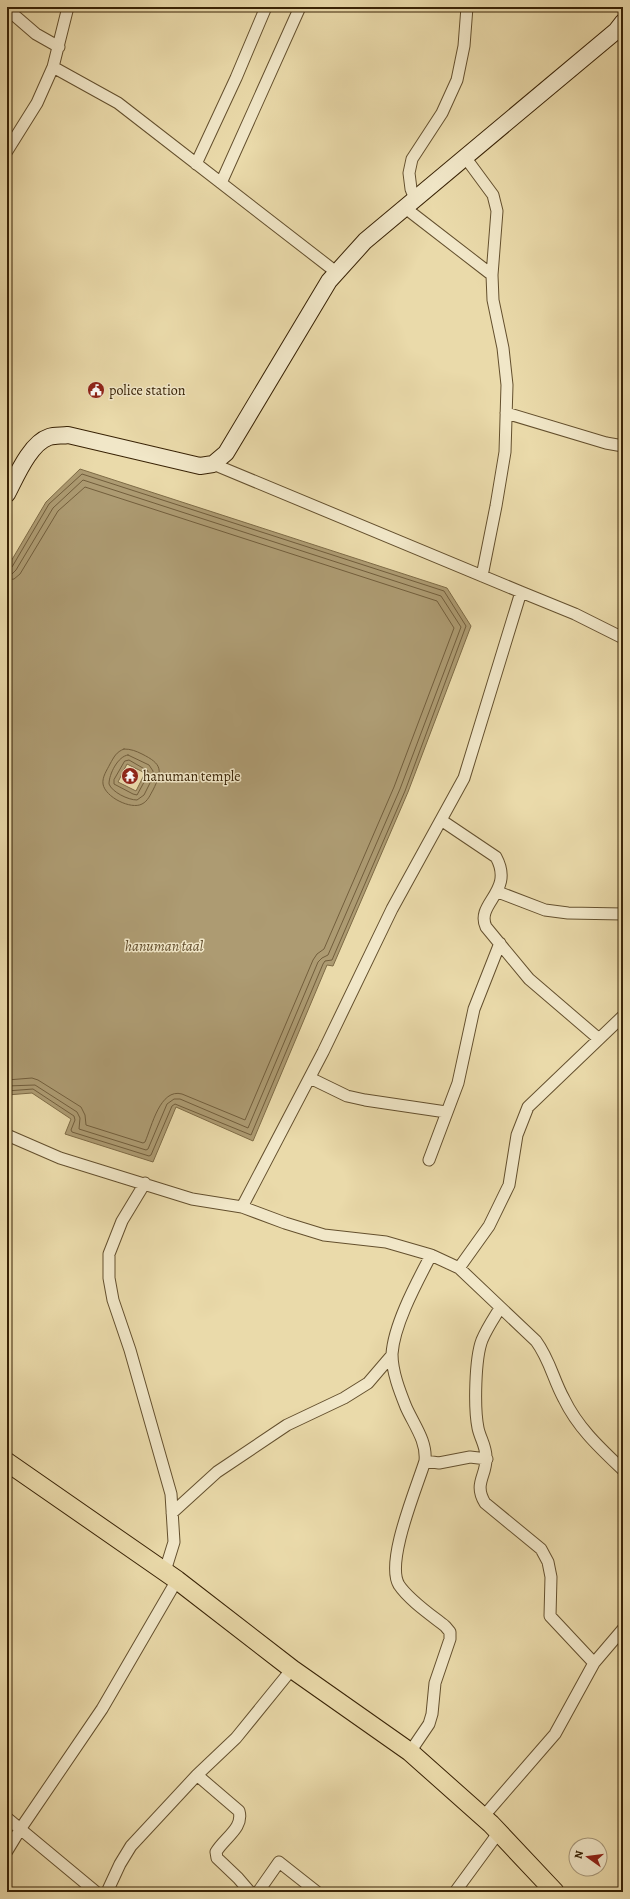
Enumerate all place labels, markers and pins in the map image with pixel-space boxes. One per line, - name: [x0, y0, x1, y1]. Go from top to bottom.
- public building icon: police station: [86, 380, 106, 400]
- place label: police station: [109, 381, 186, 400]
- temple icon: hanuman temple: [120, 766, 140, 786]
- place label: hanuman temple: [143, 767, 240, 786]

